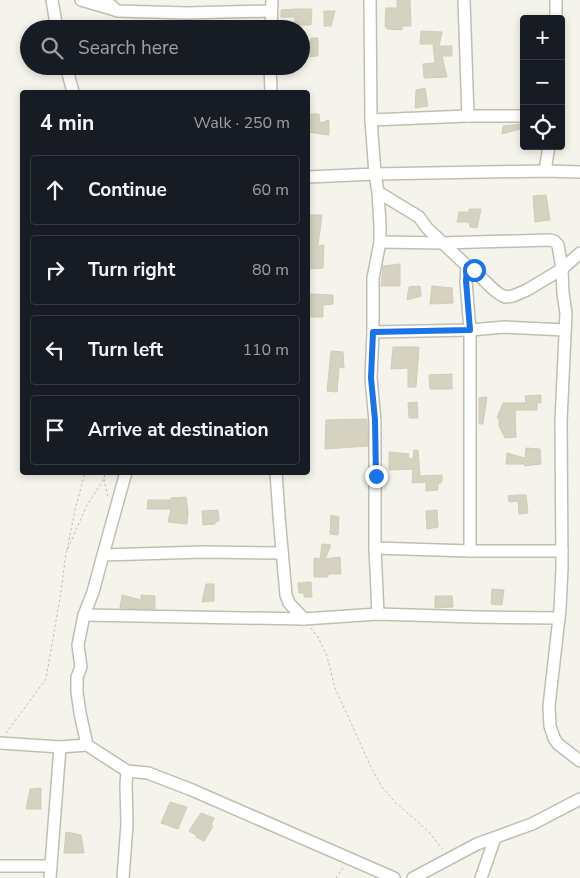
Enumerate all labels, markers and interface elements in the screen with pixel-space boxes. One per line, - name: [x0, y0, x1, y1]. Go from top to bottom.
- map controls: [520, 15, 565, 150]
- button: +: [520, 15, 565, 60]
- search box: [20, 20, 310, 75]
- icon: search: [38, 34, 66, 62]
- text: Search here: [78, 35, 179, 61]
- button: −: [520, 60, 565, 105]
- button: locate: [520, 105, 565, 150]
- text: 4 min: [40, 109, 94, 137]
- text: Walk · 250 m: [194, 112, 290, 134]
- icon: ahead: [41, 176, 69, 204]
- text: Continue: [88, 177, 167, 203]
- text: 60 m: [252, 179, 289, 201]
- icon: right: [41, 256, 69, 284]
- text: Turn right: [88, 257, 175, 283]
- text: 80 m: [252, 259, 289, 281]
- route start: [463, 259, 486, 282]
- icon: left: [41, 336, 69, 364]
- text: Turn left: [88, 337, 163, 363]
- text: 110 m: [242, 339, 289, 361]
- icon: arrive: [41, 416, 69, 444]
- text: Arrive at destination: [88, 417, 269, 443]
- route end: [365, 465, 388, 488]

